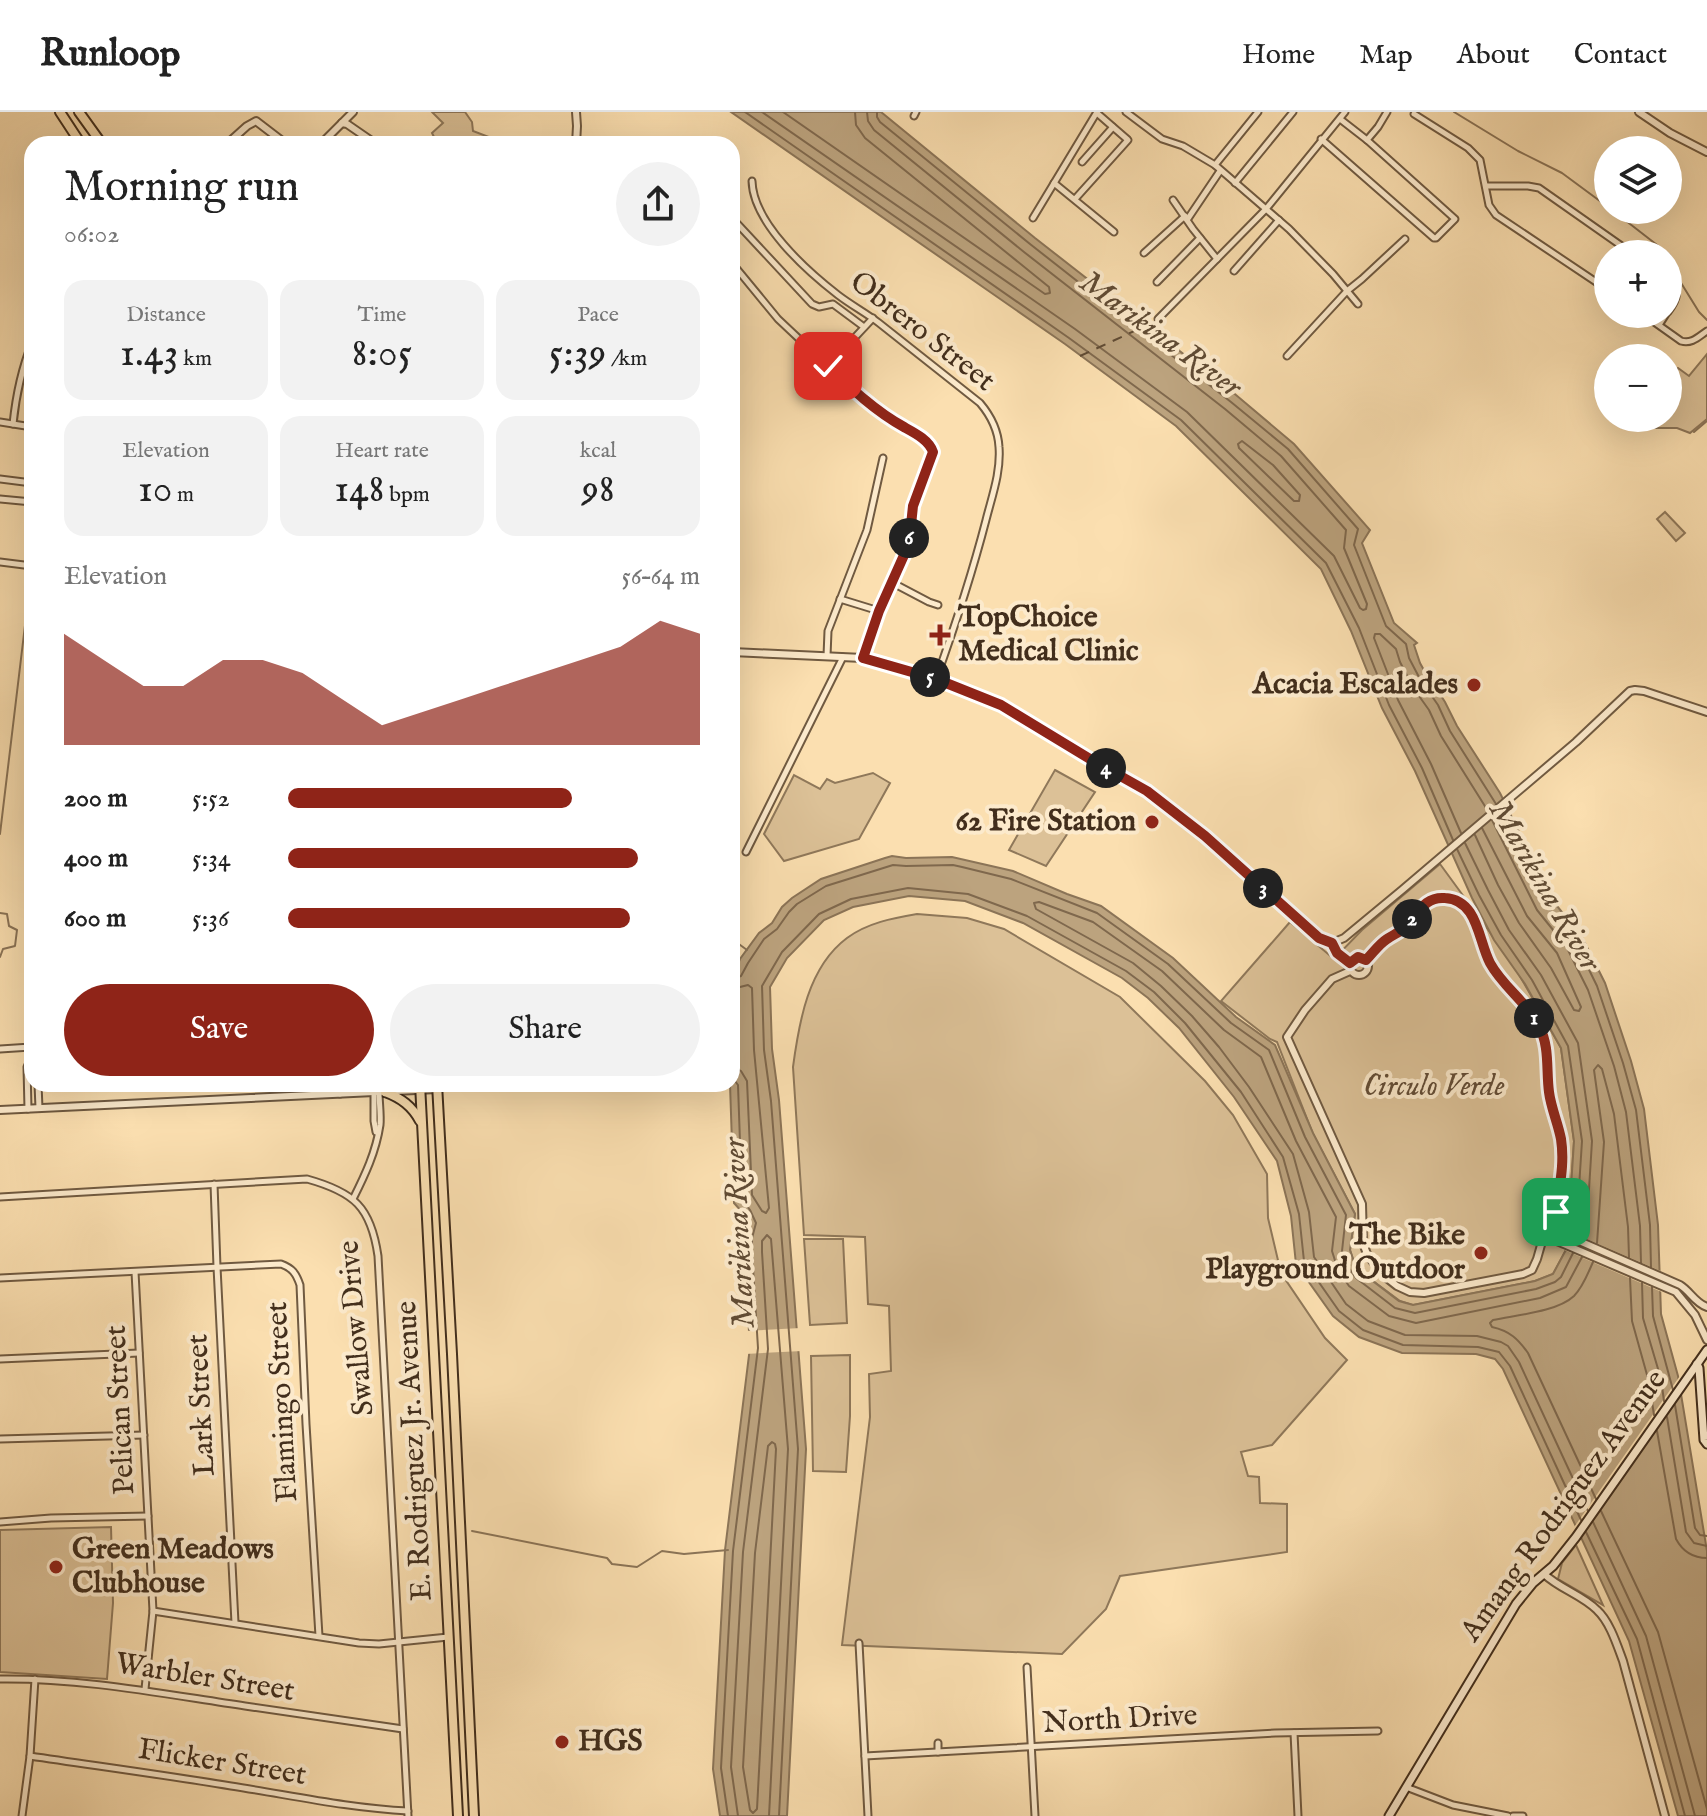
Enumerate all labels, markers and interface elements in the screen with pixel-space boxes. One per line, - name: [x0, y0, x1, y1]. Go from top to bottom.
- text: Runloop: [40, 31, 180, 79]
- text: Home: [1242, 38, 1315, 73]
- text: Map: [1359, 38, 1413, 73]
- text: About: [1457, 38, 1530, 73]
- text: Contact: [1574, 38, 1667, 73]
- map controls: [1594, 136, 1682, 432]
- button: layers: [1594, 136, 1682, 224]
- text: Morning run: [64, 160, 299, 216]
- button: share: [616, 162, 700, 246]
- text: 06:02: [64, 218, 120, 251]
- button: +: [1594, 240, 1682, 328]
- water label: Marikina River: [1071, 262, 1251, 409]
- street label: Obrero Street: [842, 264, 1002, 400]
- text: Distance: [126, 301, 206, 329]
- text: Time: [358, 301, 406, 329]
- text: Pace: [577, 301, 619, 329]
- text: 1.43: [120, 329, 178, 380]
- text: 8:05: [352, 329, 412, 380]
- text: 5:39: [549, 329, 606, 380]
- pin: [794, 332, 862, 400]
- icon: check: [806, 344, 850, 388]
- button: −: [1594, 344, 1682, 432]
- text: km: [178, 345, 212, 373]
- text: /km: [606, 345, 647, 373]
- text: Elevation: [122, 437, 210, 465]
- text: Heart rate: [335, 437, 429, 465]
- text: kcal: [580, 437, 616, 465]
- text: 10: [138, 465, 172, 516]
- text: 148: [334, 465, 384, 516]
- text: 98: [581, 465, 615, 516]
- text: m: [172, 481, 194, 509]
- text: bpm: [384, 481, 430, 509]
- pin: 6: [889, 518, 929, 558]
- text: 6: [904, 524, 914, 552]
- text: Elevation: [64, 560, 167, 593]
- text: 56–64 m: [622, 560, 700, 593]
- place label: TopChoice Medical Clinic: [957, 599, 1139, 671]
- marker: TopChoice Medical Clinic: [929, 624, 951, 646]
- pin: 5: [910, 657, 950, 697]
- text: 5: [926, 663, 934, 691]
- place label: Acacia Escalades: [1252, 666, 1458, 704]
- marker: Acacia Escalades: [1465, 676, 1483, 694]
- pin: 4: [1086, 748, 1126, 788]
- text: 4: [1101, 754, 1111, 782]
- text: 200 m: [64, 782, 128, 815]
- text: 5:52: [192, 782, 230, 815]
- water label: Marikina River: [1478, 793, 1611, 981]
- place label: 62 Fire Station: [955, 803, 1136, 841]
- marker: 62 Fire Station: [1143, 813, 1161, 831]
- text: 400 m: [64, 842, 128, 875]
- text: 5:34: [192, 842, 231, 875]
- pin: 3: [1243, 868, 1283, 908]
- text: 3: [1259, 874, 1267, 902]
- pin: 2: [1392, 899, 1432, 939]
- text: 600 m: [64, 902, 126, 935]
- text: 5:36: [192, 902, 229, 935]
- text: 2: [1407, 905, 1417, 933]
- button: Save: [64, 984, 374, 1076]
- button: Share: [390, 984, 700, 1076]
- pin: 1: [1514, 998, 1554, 1038]
- text: 1: [1530, 1004, 1538, 1032]
- park label: Circulo Verde: [1364, 1068, 1504, 1106]
- water label: Marikina River: [714, 1134, 765, 1330]
- pin: [1522, 1178, 1590, 1246]
- icon: arrive: [1534, 1190, 1578, 1234]
- place label: The Bike Playground Outdoor: [1205, 1217, 1466, 1289]
- street label: Swallow Drive: [330, 1239, 384, 1417]
- marker: The Bike Playground Outdoor: [1472, 1244, 1490, 1262]
- street label: E. Rodriguez Jr. Avenue: [388, 1300, 442, 1602]
- street label: Flamingo Street: [259, 1301, 307, 1503]
- street label: Pelican Street: [98, 1324, 144, 1496]
- street label: Lark Street: [179, 1333, 225, 1477]
- street label: Amang Rodriguez Avenue: [1452, 1363, 1675, 1650]
- place label: Green Meadows Clubhouse: [72, 1531, 274, 1603]
- marker: Green Meadows Clubhouse: [47, 1558, 65, 1576]
- street label: Warbler Street: [113, 1645, 297, 1711]
- street label: North Drive: [1042, 1697, 1198, 1743]
- place label: HGS: [578, 1723, 643, 1761]
- street label: Flicker Street: [135, 1731, 309, 1795]
- marker: HGS: [553, 1733, 571, 1751]

